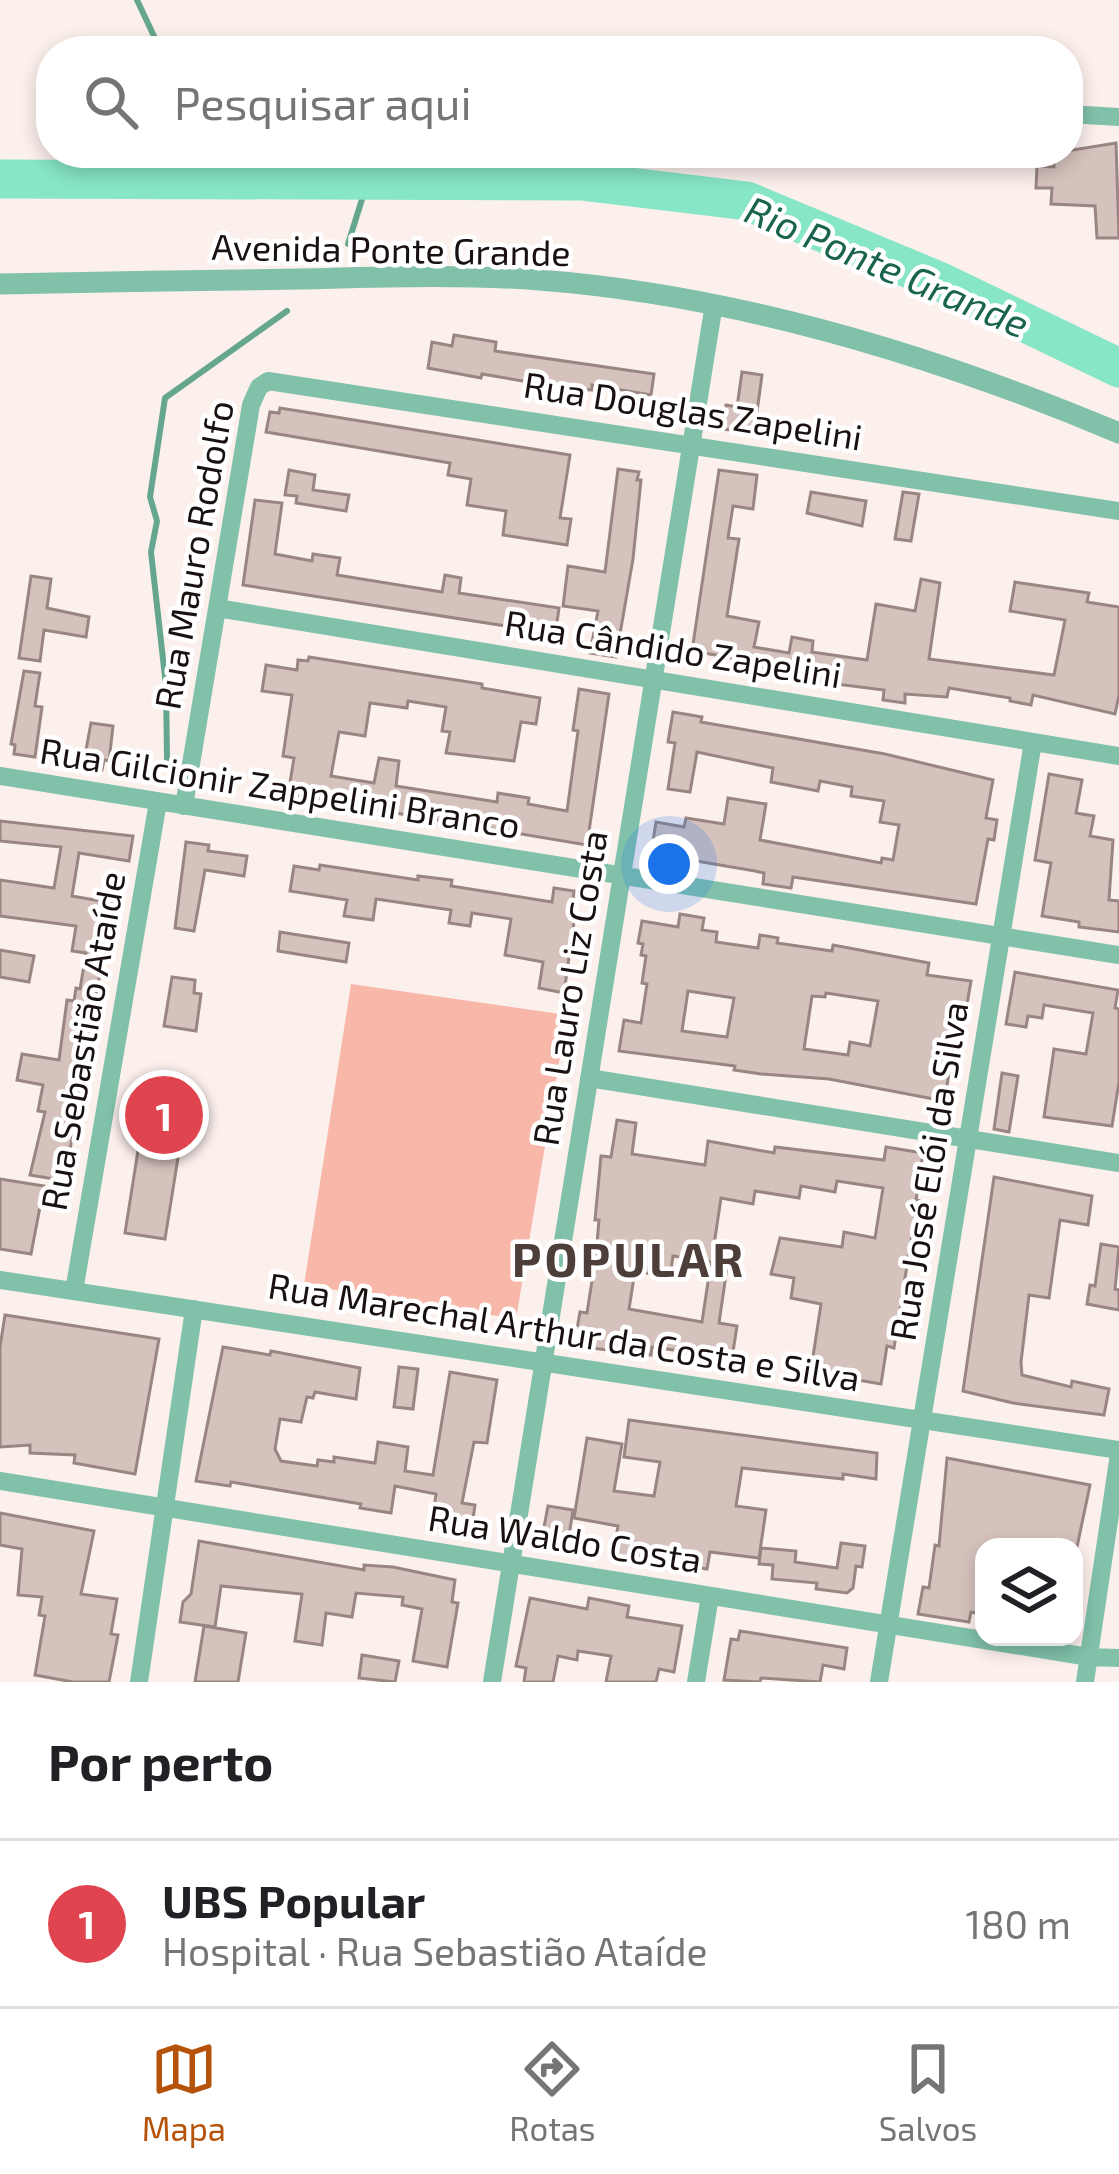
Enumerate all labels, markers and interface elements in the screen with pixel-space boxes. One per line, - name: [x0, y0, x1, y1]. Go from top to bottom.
- search box: [36, 36, 1083, 168]
- icon: search: [78, 69, 144, 135]
- text: Pesquisar aqui: [174, 75, 472, 129]
- water label: Rio Ponte Grande: [739, 185, 1037, 347]
- street label: Avenida Ponte Grande: [211, 224, 571, 273]
- street label: Rua Douglas Zapelini: [521, 362, 866, 458]
- street label: Rua Mauro Rodolfo: [144, 397, 241, 713]
- street label: Rua Cândido Zapelini: [502, 600, 845, 695]
- street label: Rua Gilcionir Zappelini Branco: [37, 727, 523, 846]
- street label: Rua Lauro Liz Costa: [522, 827, 615, 1148]
- your location: [639, 834, 699, 894]
- street label: Rua Sebastião Ataíde: [31, 868, 132, 1213]
- street label: Rua José Elói da Silva: [879, 998, 976, 1343]
- pin: 1: [125, 1070, 203, 1160]
- district label: POPULAR: [512, 1229, 746, 1287]
- street label: Rua Marechal Arthur da Costa e Silva: [265, 1262, 863, 1399]
- street label: Rua Waldo Costa: [426, 1495, 705, 1580]
- map controls: [975, 1538, 1083, 1646]
- button: layers: [975, 1538, 1083, 1646]
- text: Por perto: [48, 1730, 273, 1791]
- text: UBS Popular: [162, 1873, 425, 1927]
- text: 1: [79, 1900, 95, 1947]
- text: 180 m: [965, 1900, 1071, 1947]
- text: Hospital · Rua Sebastião Ataíde: [162, 1927, 707, 1974]
- tab: Mapa: [142, 2036, 226, 2148]
- tab: Rotas: [509, 2036, 596, 2148]
- tab: Salvos: [879, 2036, 977, 2148]

